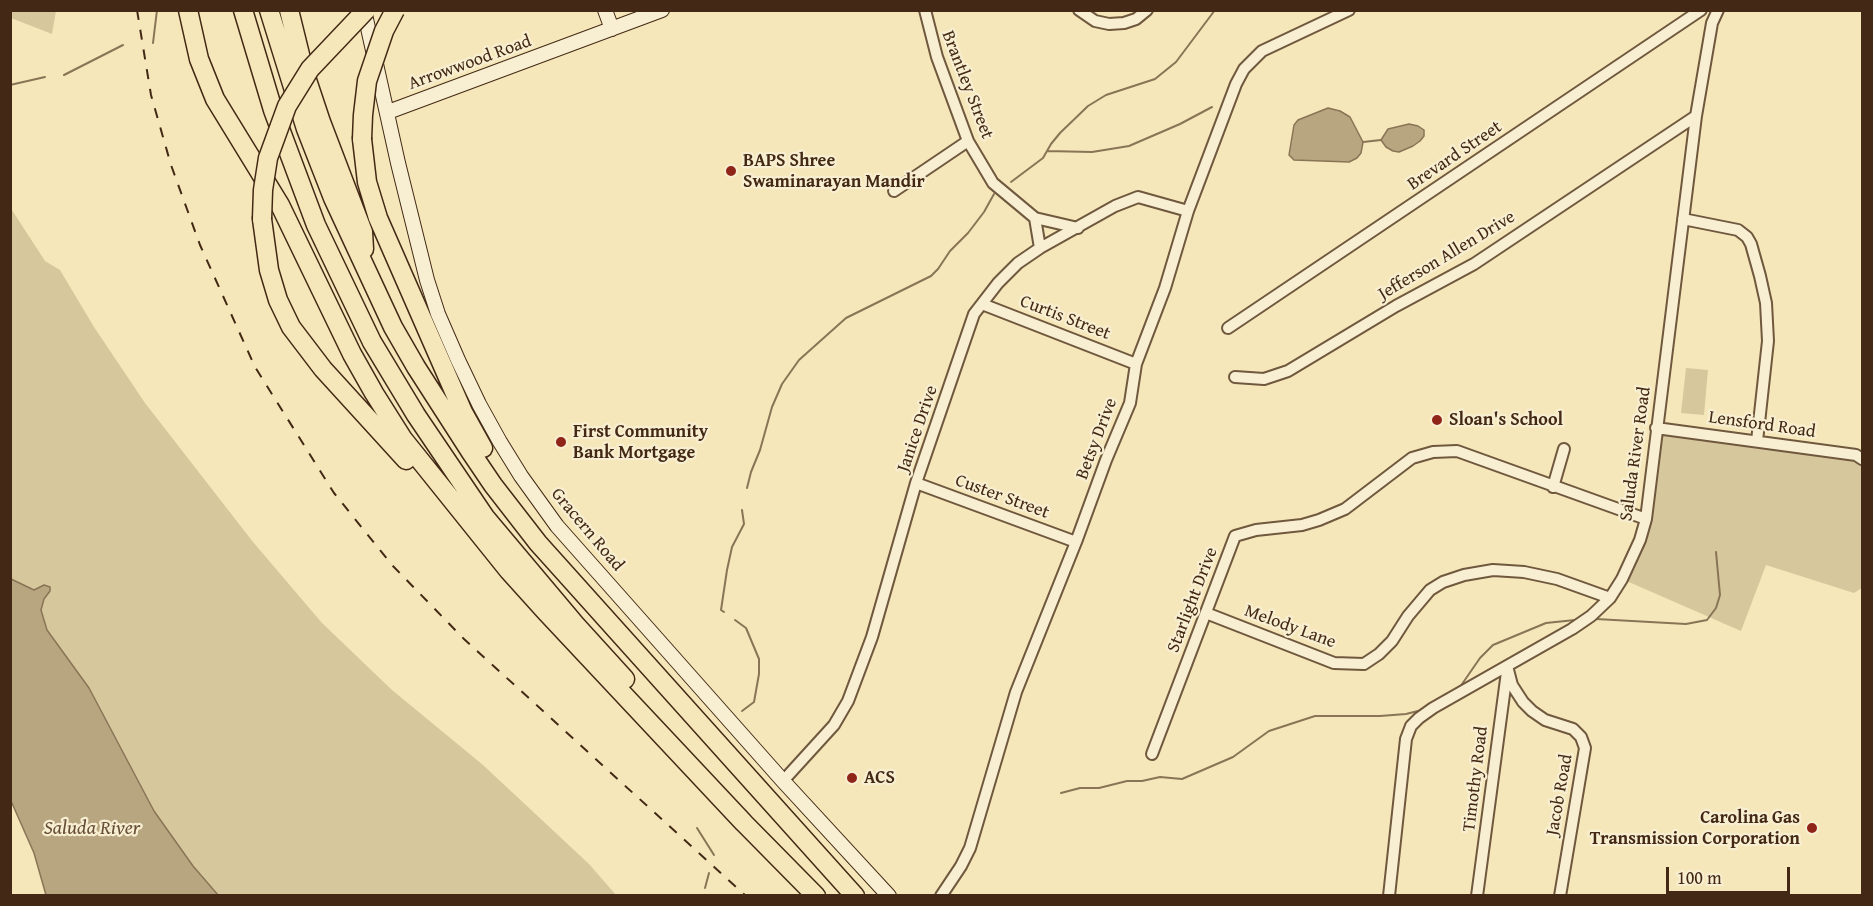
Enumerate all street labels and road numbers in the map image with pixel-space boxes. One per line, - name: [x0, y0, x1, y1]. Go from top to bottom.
- street label: Brantley Street: [936, 28, 998, 142]
- street label: Arrowwood Road: [406, 31, 534, 95]
- street label: Brevard Street: [1404, 116, 1506, 196]
- street label: Jefferson Allen Drive: [1375, 207, 1519, 305]
- street label: Curtis Street: [1017, 291, 1113, 345]
- street label: Janice Drive: [893, 383, 943, 475]
- street label: Saluda River Road: [1616, 385, 1656, 523]
- street label: Betsy Drive: [1072, 395, 1122, 483]
- street label: Lensford Road: [1707, 407, 1817, 443]
- street label: Custer Street: [952, 470, 1052, 524]
- street label: Gracern Road: [546, 484, 628, 576]
- street label: Starlight Drive: [1163, 544, 1223, 656]
- street label: Melody Lane: [1241, 600, 1339, 654]
- street label: Timothy Road: [1459, 725, 1493, 833]
- street label: Jacob Road: [1542, 753, 1578, 837]

